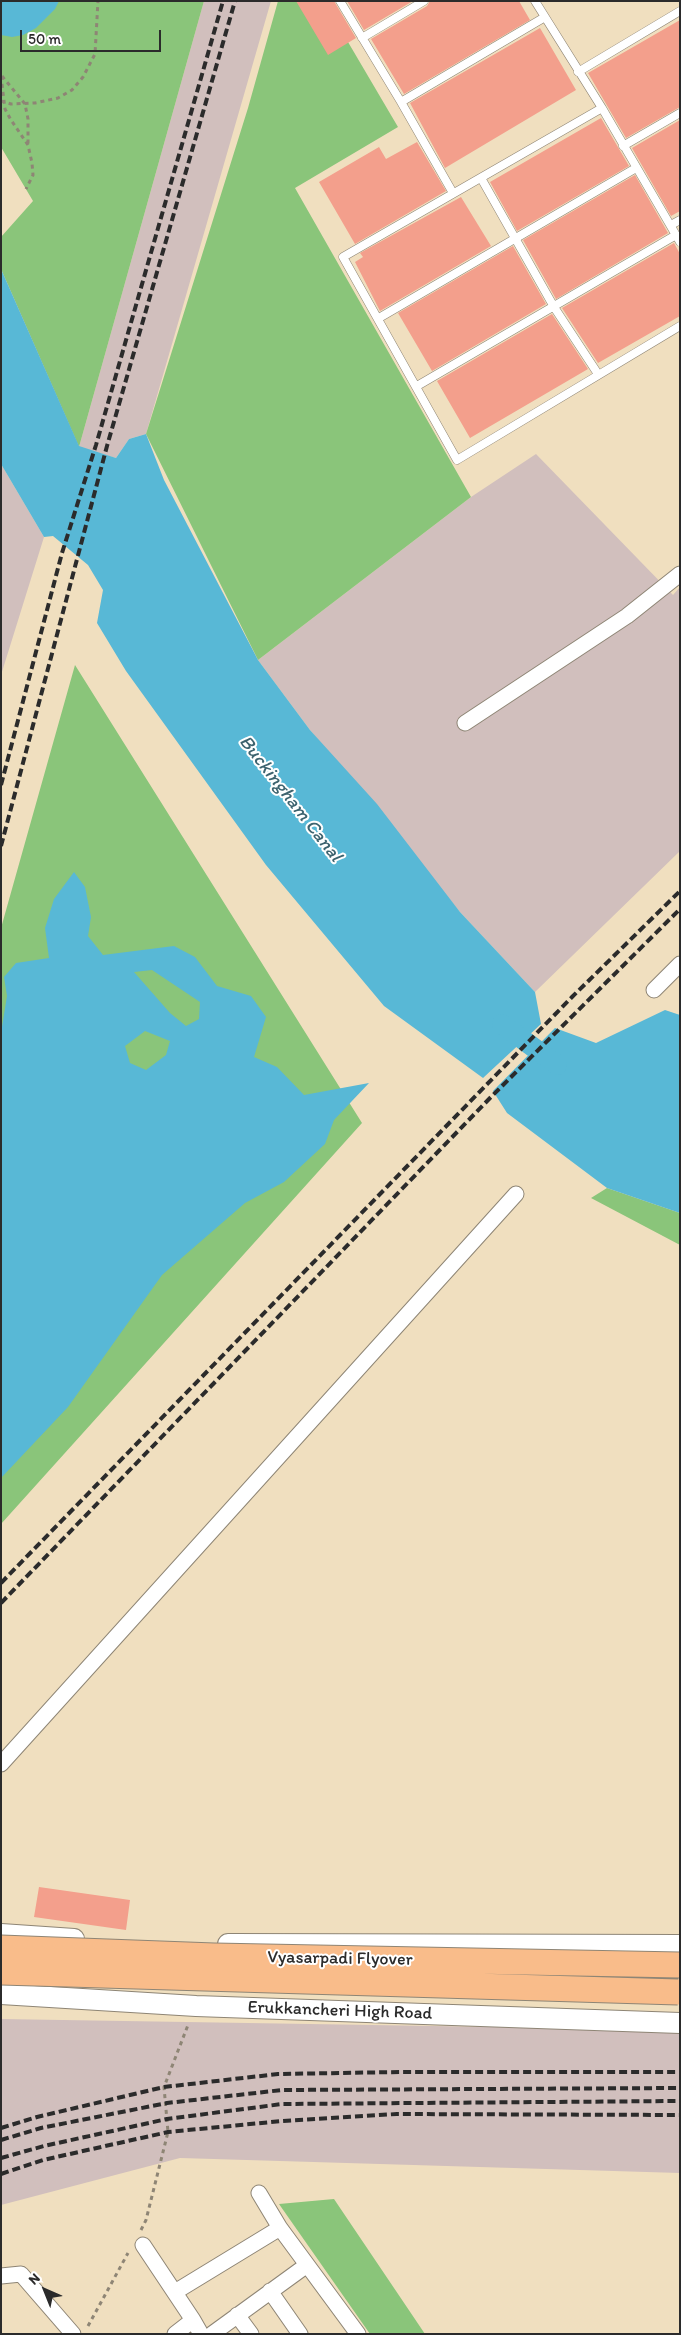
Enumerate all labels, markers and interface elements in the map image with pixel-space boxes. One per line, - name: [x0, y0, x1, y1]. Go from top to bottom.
- scale bar: [22, 20, 164, 52]
- text: 50 m: [28, 30, 61, 48]
- water label: Buckingham Canal: [234, 731, 346, 867]
- street label: Vyasarpadi Flyover: [267, 1947, 413, 1971]
- street label: Erukkancheri High Road: [247, 1997, 433, 2025]
- north arrow: [20, 2265, 70, 2315]
- text: N: [25, 2269, 44, 2288]

